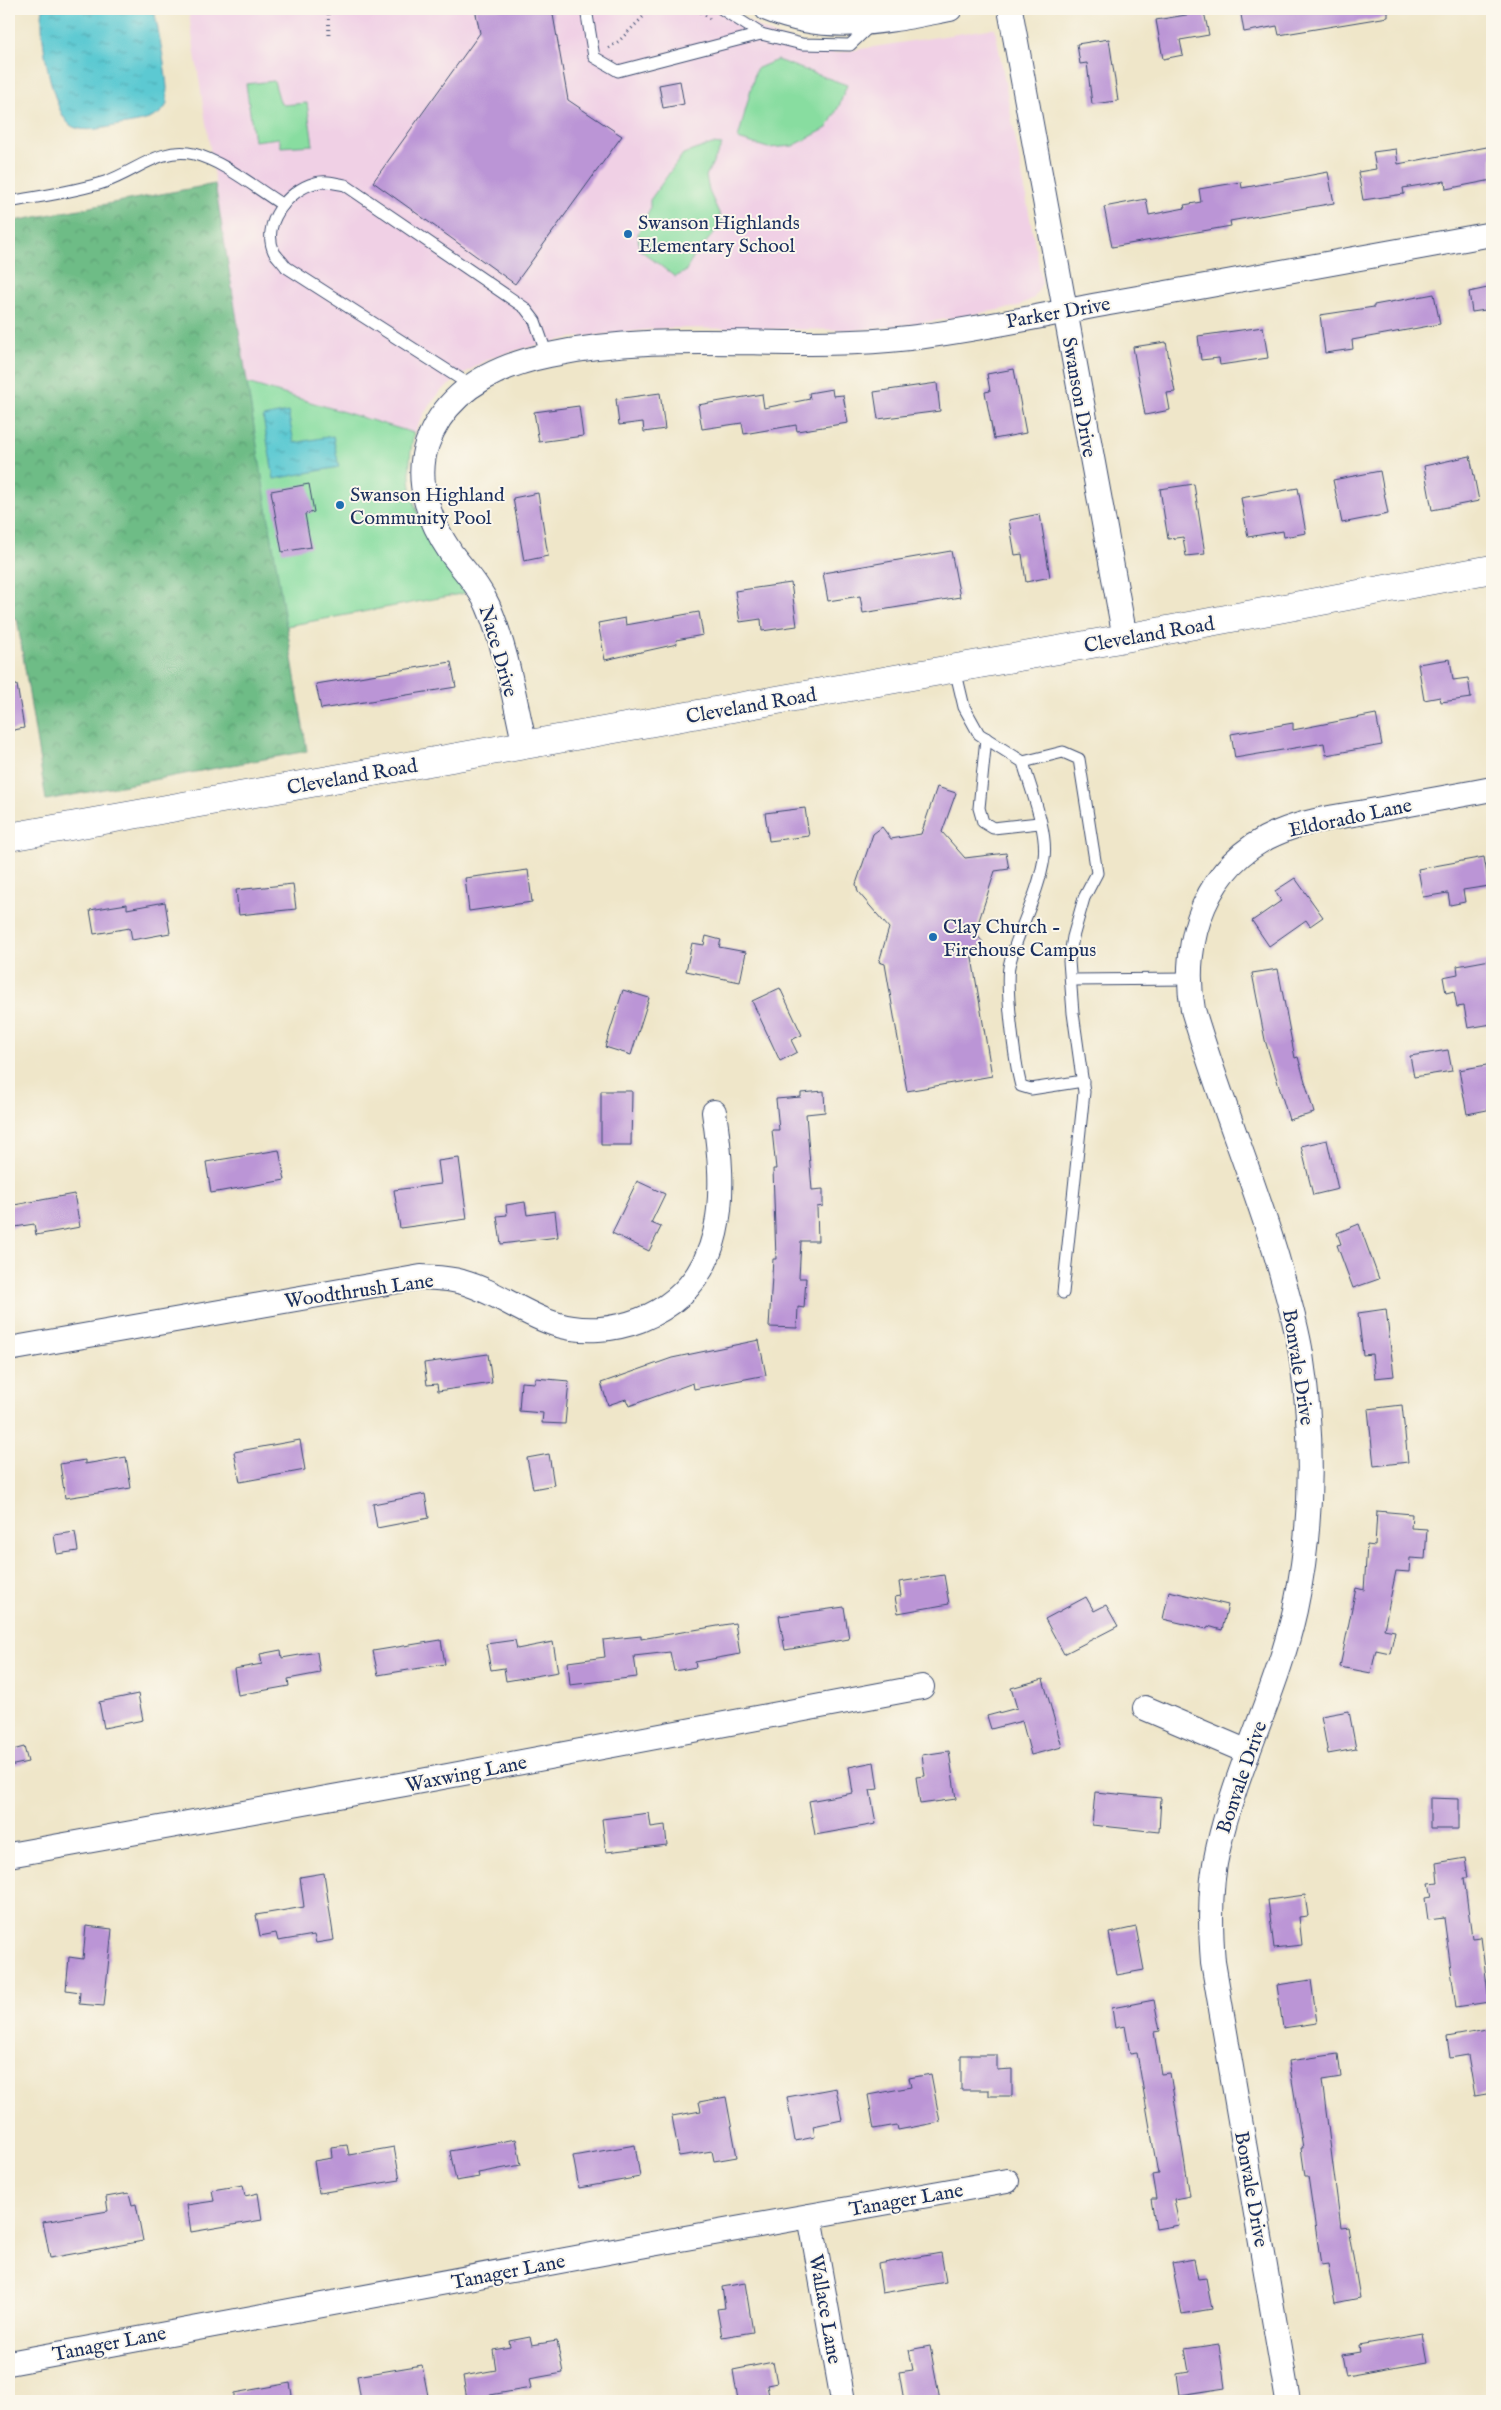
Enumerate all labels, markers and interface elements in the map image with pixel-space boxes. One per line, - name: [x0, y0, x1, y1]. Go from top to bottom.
- place label: Swanson Highlands Elementary School: [638, 211, 800, 259]
- marker: Swanson Highlands Elementary School: [622, 228, 634, 240]
- street label: Parker Drive: [1004, 292, 1112, 335]
- street label: Swanson Drive: [1056, 335, 1101, 459]
- place label: Swanson Highland Community Pool: [350, 483, 505, 531]
- marker: Swanson Highland Community Pool: [334, 499, 346, 511]
- street label: Nace Drive: [473, 603, 523, 700]
- street label: Cleveland Road: [1082, 612, 1217, 659]
- street label: Cleveland Road: [684, 683, 819, 730]
- street label: Cleveland Road: [285, 754, 420, 801]
- street label: Eldorado Lane: [1287, 793, 1414, 844]
- place label: Clay Church - Firehouse Campus: [943, 915, 1096, 963]
- marker: Clay Church - Firehouse Campus: [927, 931, 939, 943]
- street label: Woodthrush Lane: [283, 1269, 435, 1314]
- street label: Bonvale Drive: [1276, 1307, 1319, 1427]
- street label: Bonvale Drive: [1211, 1718, 1273, 1837]
- street label: Waxwing Lane: [403, 1750, 529, 1799]
- street label: Bonvale Drive: [1228, 2129, 1273, 2249]
- street label: Tanager Lane: [847, 2178, 965, 2223]
- street label: Tanager Lane: [449, 2249, 567, 2296]
- street label: Wallace Lane: [803, 2252, 846, 2366]
- street label: Tanager Lane: [50, 2321, 168, 2368]

